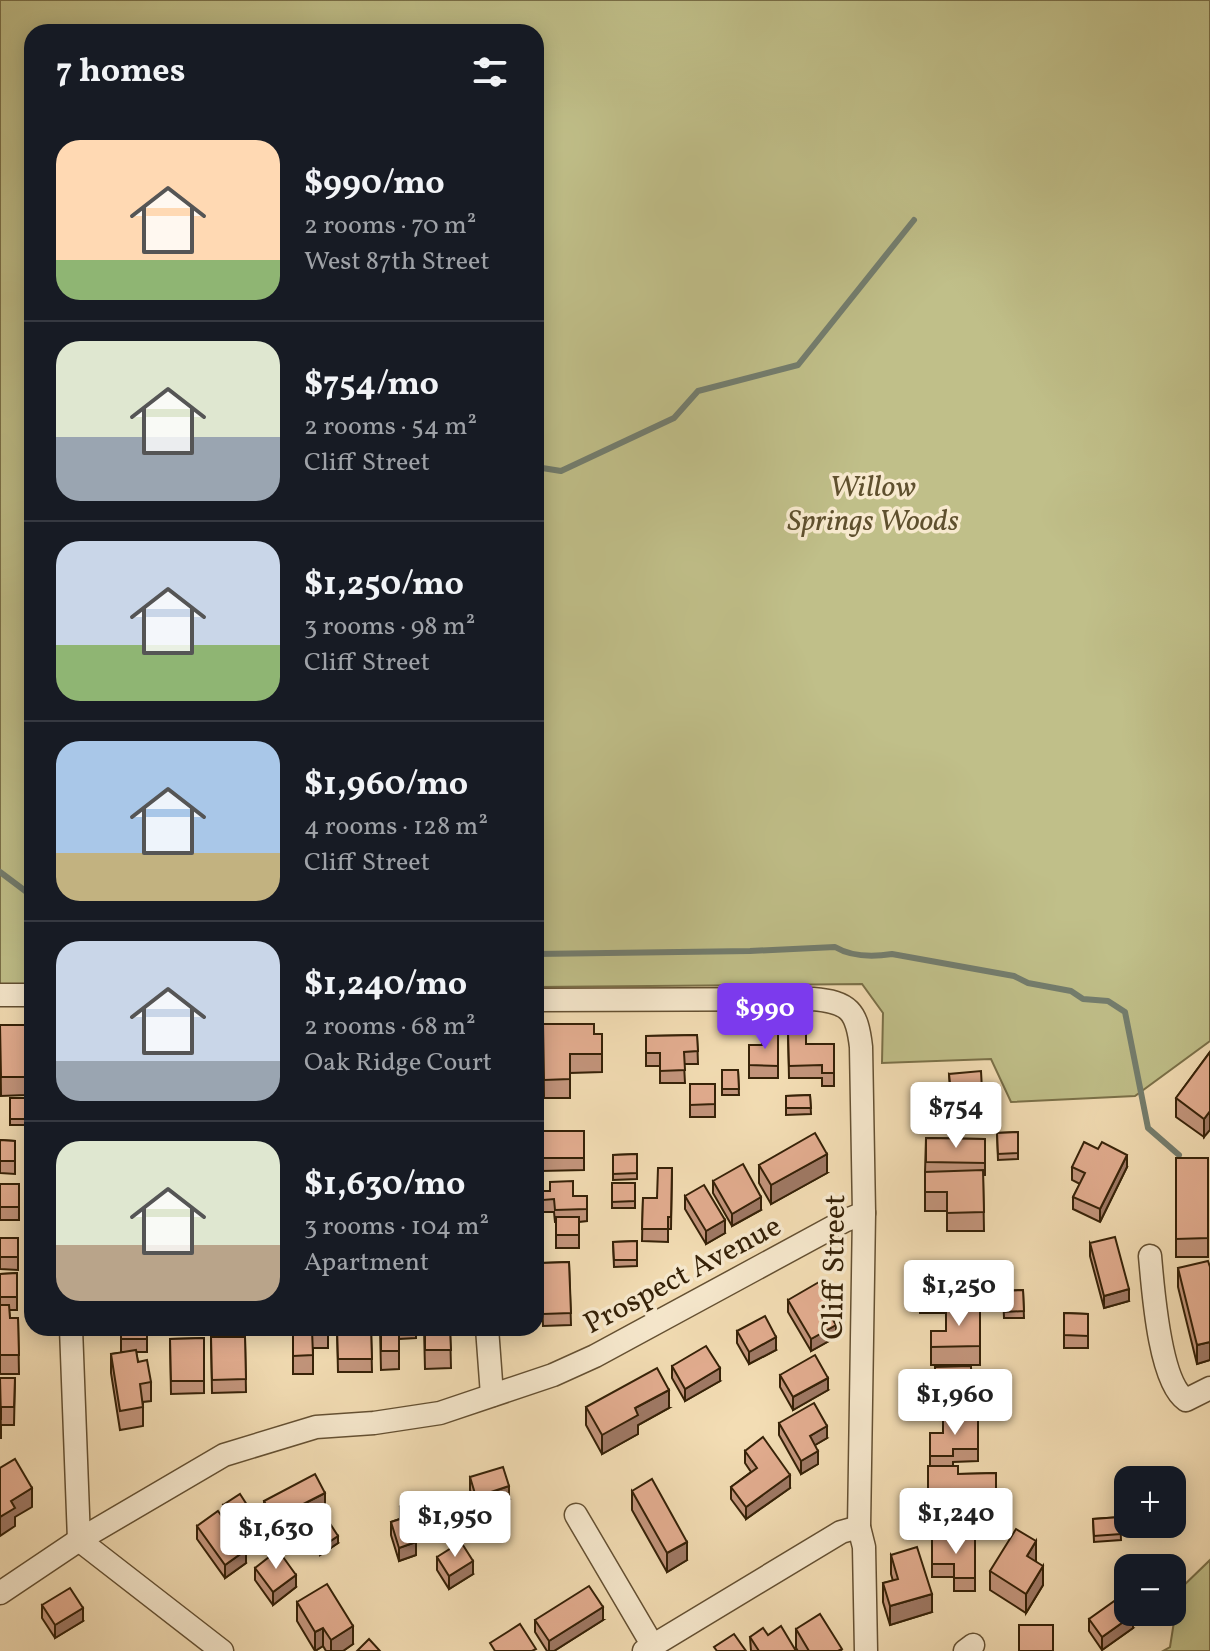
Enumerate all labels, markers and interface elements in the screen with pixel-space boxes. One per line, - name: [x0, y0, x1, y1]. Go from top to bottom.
- text: 7 homes: [56, 49, 185, 96]
- icon: filters: [468, 50, 512, 94]
- text: $990/mo: [304, 161, 445, 208]
- icon: home: [120, 172, 216, 268]
- text: 2 rooms · 70 m²: [304, 208, 476, 244]
- text: West 87th Street: [304, 244, 490, 280]
- text: $754/mo: [304, 362, 439, 409]
- icon: home: [120, 373, 216, 469]
- text: 2 rooms · 54 m²: [304, 409, 477, 445]
- text: Cliff Street: [304, 445, 430, 481]
- park label: Willow Springs Woods: [787, 467, 959, 543]
- text: $1,250/mo: [304, 562, 464, 609]
- icon: home: [120, 573, 216, 669]
- text: 3 rooms · 98 m²: [304, 609, 475, 645]
- text: Cliff Street: [304, 645, 430, 681]
- text: $1,960/mo: [304, 762, 468, 809]
- icon: home: [120, 773, 216, 869]
- text: 4 rooms · 128 m²: [304, 809, 488, 845]
- text: Cliff Street: [304, 845, 430, 881]
- text: $1,240/mo: [304, 962, 467, 1009]
- icon: home: [120, 973, 216, 1069]
- pin: $990: [718, 983, 812, 1051]
- text: $990: [735, 991, 795, 1027]
- text: 2 rooms · 68 m²: [304, 1009, 476, 1045]
- text: Oak Ridge Court: [304, 1045, 492, 1081]
- pin: $754: [909, 1082, 1003, 1150]
- text: $754: [928, 1090, 984, 1126]
- text: $1,630/mo: [304, 1162, 465, 1209]
- icon: home: [120, 1173, 216, 1269]
- street label: Cliff Street: [813, 1194, 857, 1340]
- street label: Prospect Avenue: [577, 1206, 789, 1346]
- text: 3 rooms · 104 m²: [304, 1209, 489, 1245]
- text: Apartment: [304, 1245, 429, 1281]
- pin: $1,250: [894, 1260, 1024, 1328]
- text: $1,250: [922, 1268, 996, 1304]
- pin: $1,960: [890, 1369, 1020, 1437]
- text: $1,960: [916, 1377, 994, 1413]
- map controls: [1114, 1466, 1186, 1626]
- button: +: [1114, 1466, 1186, 1538]
- pin: $1,240: [891, 1488, 1021, 1556]
- pin: $1,950: [390, 1491, 520, 1559]
- text: $1,240: [918, 1496, 994, 1532]
- text: $1,950: [418, 1499, 492, 1535]
- pin: $1,630: [211, 1503, 341, 1571]
- text: $1,630: [238, 1511, 314, 1547]
- button: −: [1114, 1554, 1186, 1626]

